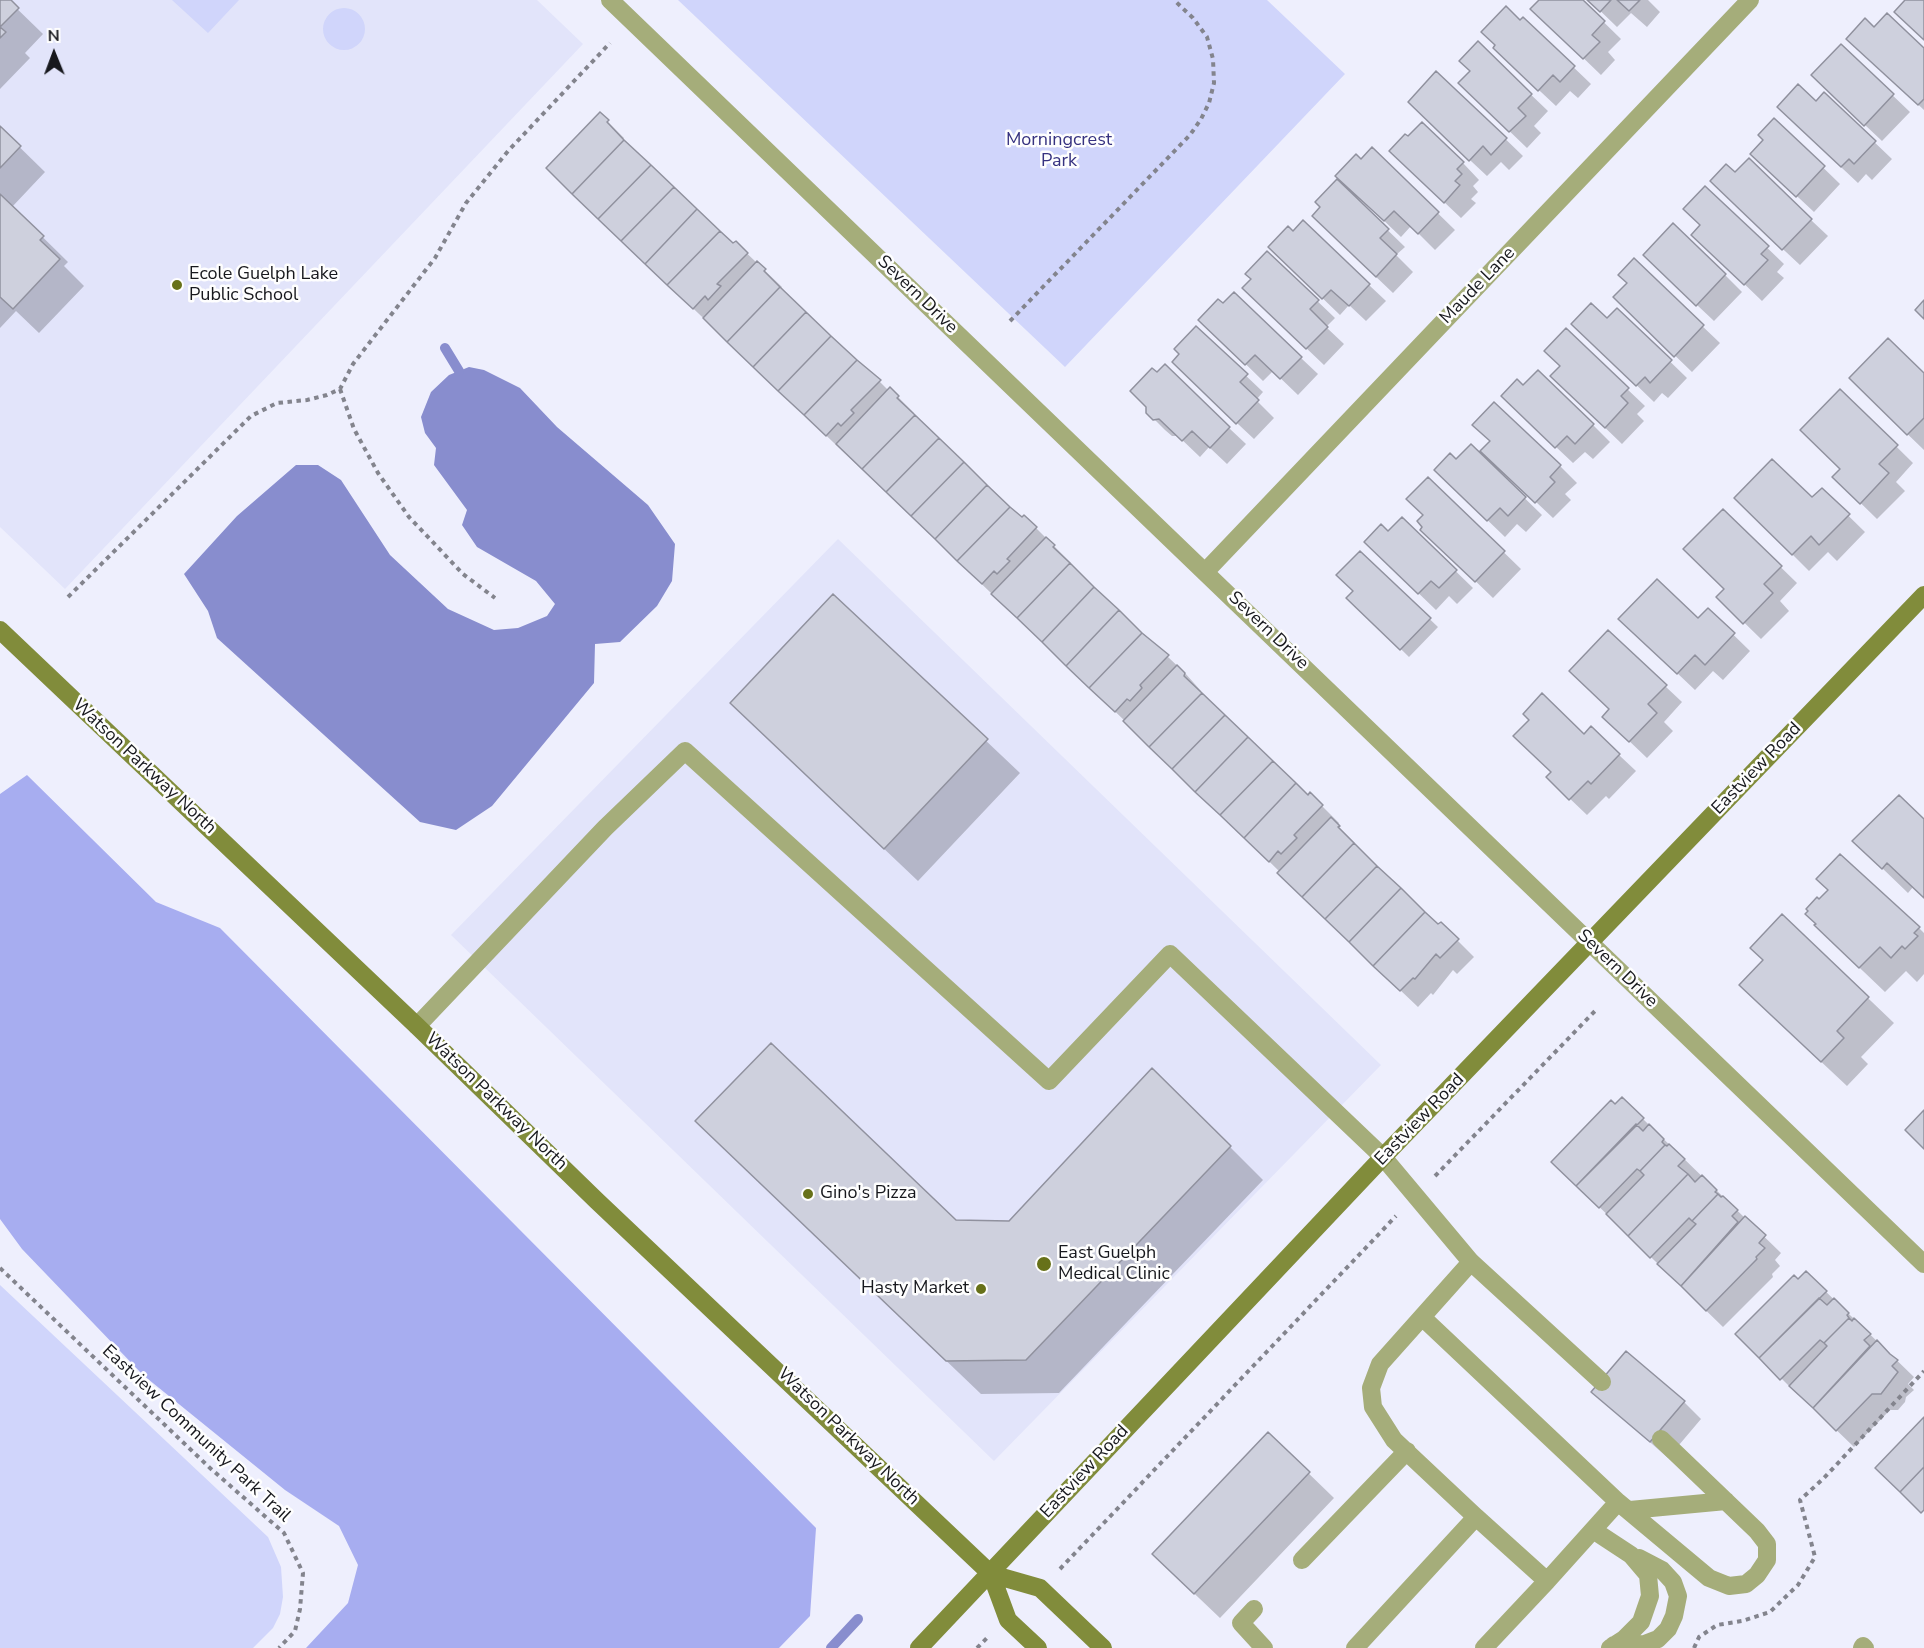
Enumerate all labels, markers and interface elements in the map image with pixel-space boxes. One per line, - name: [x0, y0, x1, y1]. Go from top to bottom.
- north arrow: [24, 24, 84, 84]
- text: N: [48, 25, 60, 47]
- park label: Morningcrest Park: [1006, 130, 1112, 172]
- street label: Maude Lane: [1436, 243, 1520, 329]
- street label: Severn Drive: [872, 251, 962, 339]
- place label: Ecole Guelph Lake Public School: [189, 264, 338, 306]
- marker: Ecole Guelph Lake Public School: [170, 278, 184, 292]
- street label: Severn Drive: [1223, 587, 1313, 675]
- street label: Watson Parkway North: [68, 695, 220, 839]
- street label: Eastview Road: [1708, 719, 1806, 819]
- street label: Severn Drive: [1572, 925, 1662, 1013]
- street label: Watson Parkway North: [421, 1029, 571, 1175]
- street label: Eastview Road: [1371, 1070, 1469, 1170]
- place label: Gino's Pizza: [820, 1183, 916, 1205]
- marker: Gino's Pizza: [801, 1187, 815, 1201]
- place label: East Guelph Medical Clinic: [1058, 1243, 1170, 1286]
- marker: East Guelph Medical Clinic: [1035, 1255, 1053, 1273]
- place label: Hasty Market: [861, 1278, 969, 1300]
- marker: Hasty Market: [974, 1282, 988, 1296]
- street label: Eastview Community Park Trail: [97, 1341, 295, 1527]
- street label: Watson Parkway North: [773, 1364, 923, 1510]
- street label: Eastview Road: [1036, 1421, 1134, 1523]

